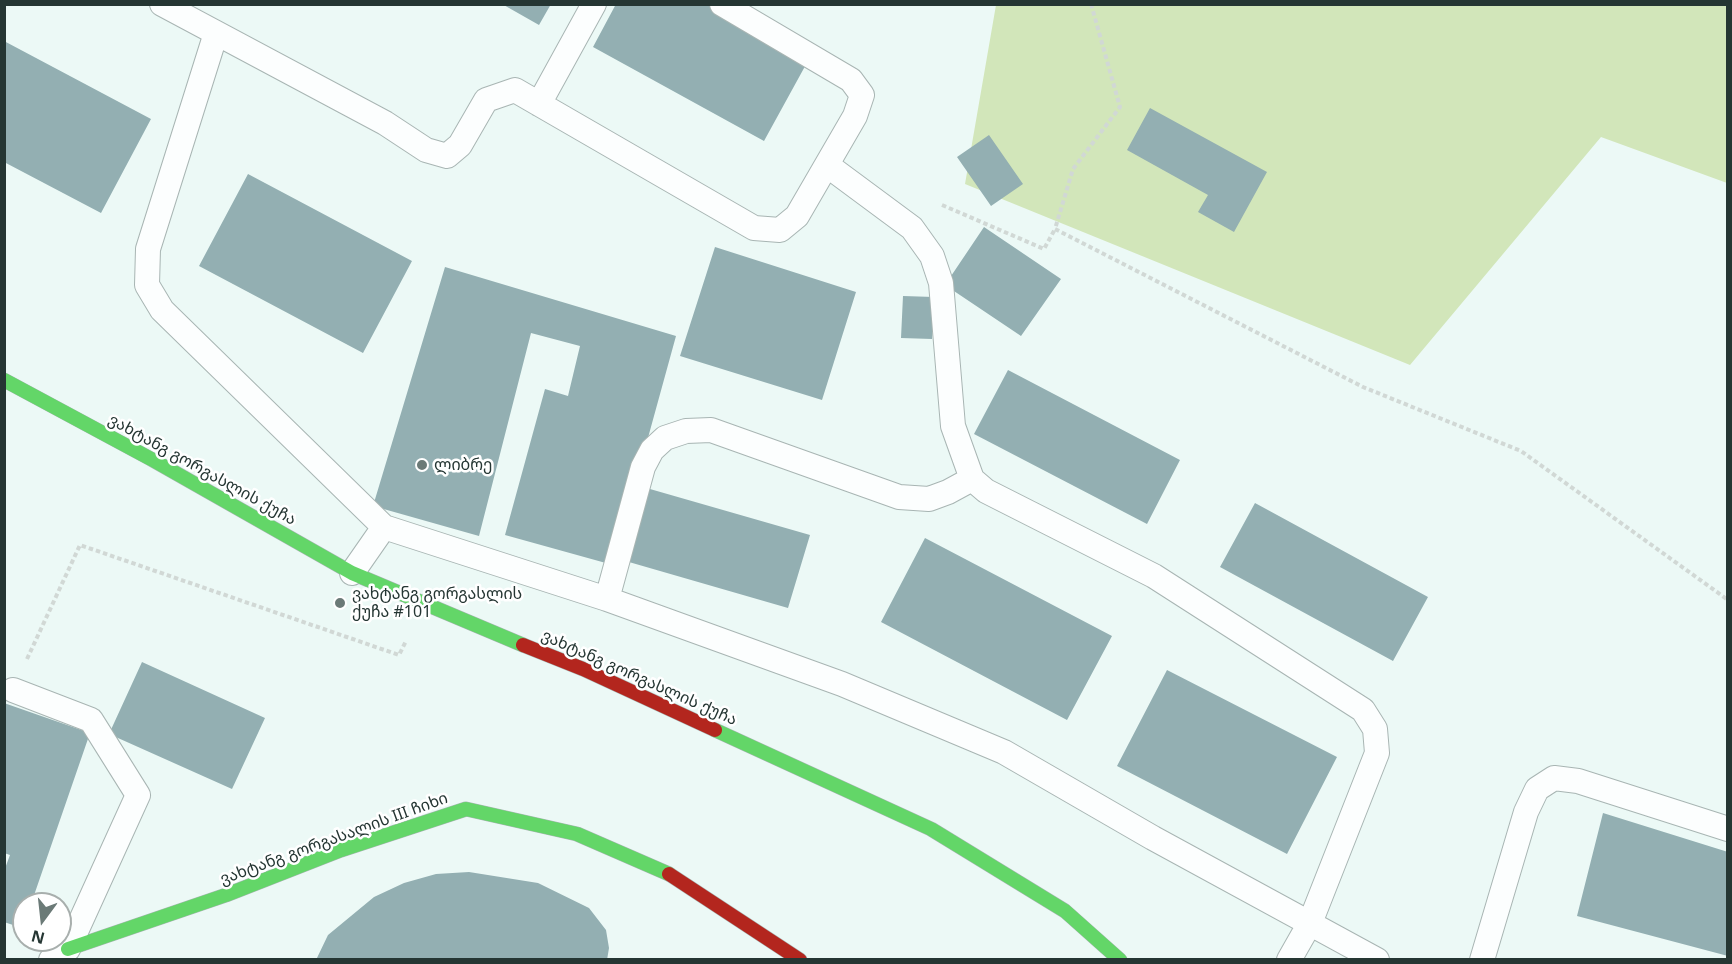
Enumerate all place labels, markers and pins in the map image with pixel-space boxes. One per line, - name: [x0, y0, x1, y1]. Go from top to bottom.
- place label: ლიბრე: [434, 455, 492, 475]
- marker: ლიბრე: [415, 458, 429, 472]
- place label: ვახტანგ გორგასლის ქუჩა #101: [352, 584, 522, 622]
- marker: ვახტანგ გორგასლის ქუჩა #101: [333, 596, 347, 610]

